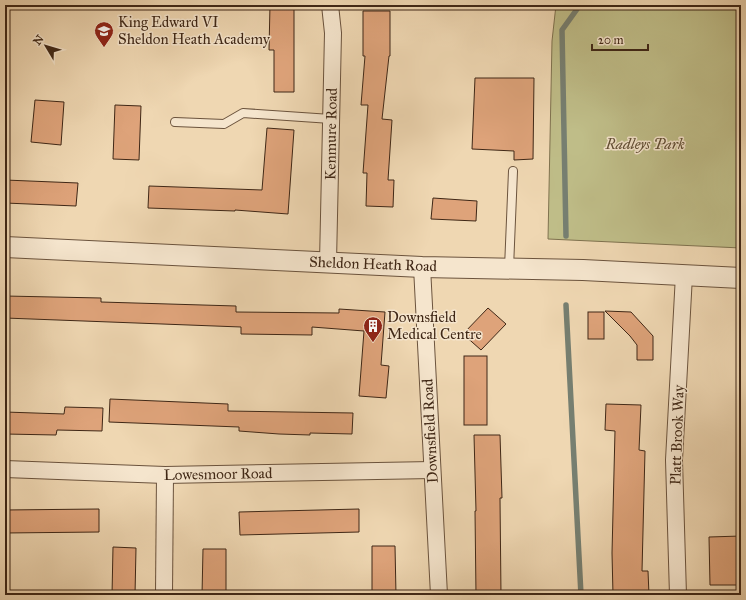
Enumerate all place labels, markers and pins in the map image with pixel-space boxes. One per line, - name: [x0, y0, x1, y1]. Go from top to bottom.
- place label: King Edward VI Sheldon Heath Academy: [118, 13, 271, 48]
- school or university icon: King Edward VI Sheldon Heath Academy: [93, 20, 115, 48]
- place label: Downsfield Medical Centre: [387, 308, 482, 343]
- building icon: Downsfield Medical Centre: [362, 315, 384, 343]

